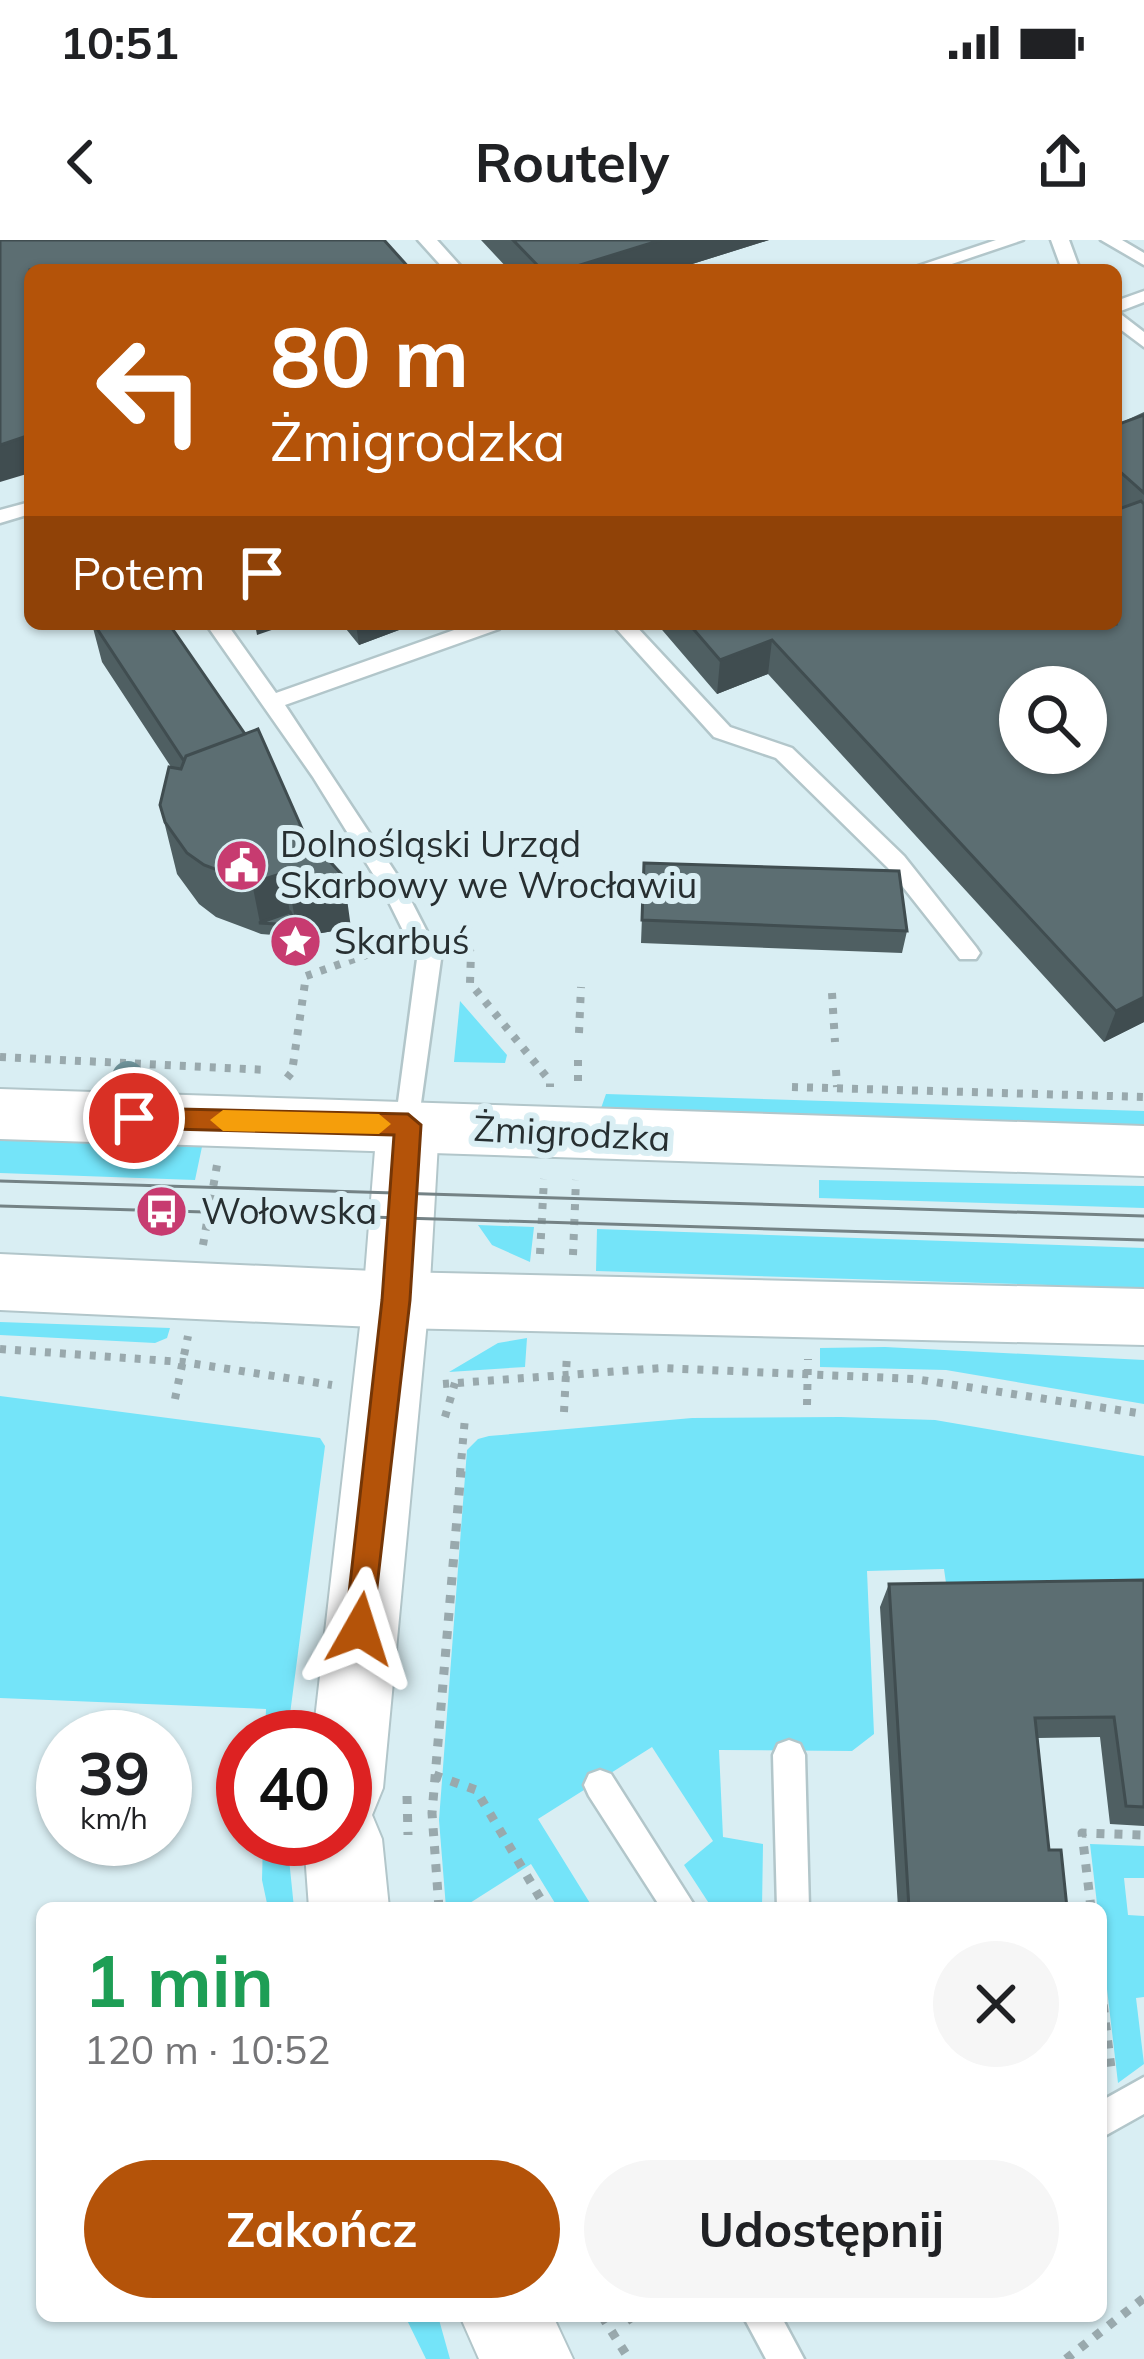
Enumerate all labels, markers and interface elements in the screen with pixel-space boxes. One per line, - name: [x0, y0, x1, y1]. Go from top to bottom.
- text: 10:51: [60, 14, 179, 70]
- text: Routely: [475, 128, 669, 196]
- icon: back: [48, 129, 114, 195]
- icon: share: [1030, 129, 1096, 195]
- text: 80 m: [270, 303, 469, 408]
- icon: left: [72, 312, 228, 468]
- text: Żmigrodzka: [270, 407, 565, 475]
- icon: arrive: [229, 540, 295, 606]
- text: Potem: [72, 545, 205, 601]
- map controls: [999, 666, 1107, 774]
- button: search: [999, 666, 1107, 774]
- place label: Dolnośląski Urząd Skarbowy we Wrocławiu: [280, 821, 697, 907]
- public building icon: Dolnośląski Urząd Skarbowy we Wrocławiu: [213, 837, 269, 893]
- place icon: Skarbuś: [267, 913, 323, 969]
- place label: Skarbuś: [334, 918, 470, 963]
- pin: [83, 1067, 185, 1169]
- icon: arrive: [101, 1085, 167, 1151]
- street label: Żmigrodzka: [472, 1105, 672, 1160]
- bus stop icon: Wołowska: [134, 1183, 190, 1239]
- place label: Wołowska: [201, 1188, 377, 1233]
- position arrow: [297, 1566, 423, 1692]
- speed limit sign: 40: [216, 1710, 372, 1866]
- text: 39: [78, 1735, 150, 1810]
- text: km/h: [80, 1799, 148, 1837]
- text: 1 min: [84, 1935, 274, 2025]
- button: close: [933, 1941, 1059, 2067]
- text: 120 m · 10:52: [84, 2025, 330, 2074]
- button: Zakończ: [84, 2160, 560, 2298]
- button: Udostępnij: [584, 2160, 1059, 2298]

